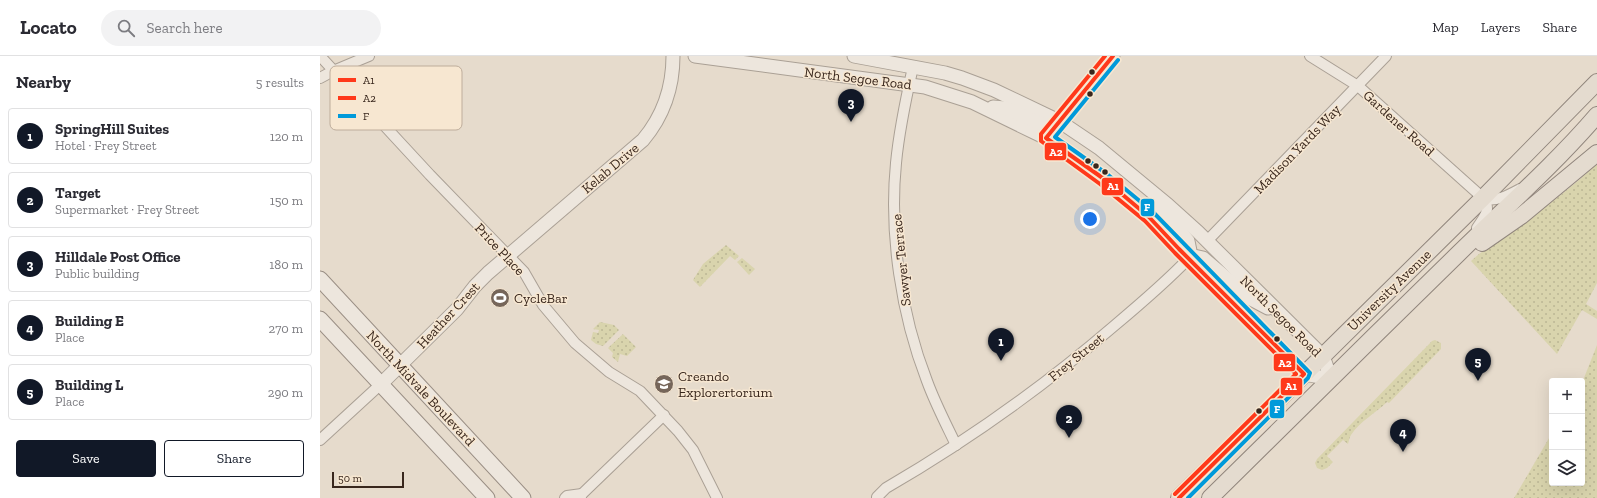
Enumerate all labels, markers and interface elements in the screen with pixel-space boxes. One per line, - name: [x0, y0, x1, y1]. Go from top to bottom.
- search box: [101, 10, 381, 46]
- text: Locato: [20, 16, 77, 39]
- icon: search: [115, 17, 137, 39]
- text: Search here: [147, 19, 223, 37]
- text: Map: [1432, 19, 1459, 36]
- text: Layers: [1481, 19, 1520, 36]
- text: Share: [1542, 19, 1577, 36]
- street label: North Segoe Road: [803, 63, 913, 94]
- legend: [330, 66, 462, 130]
- unlabelled marker: [1087, 67, 1097, 77]
- text: Nearby: [16, 72, 71, 92]
- text: A1: [363, 74, 375, 87]
- text: 5 results: [256, 75, 304, 90]
- street label: Gardener Road: [1359, 87, 1438, 160]
- pin: 3: [838, 89, 864, 122]
- unlabelled marker: [1085, 89, 1095, 99]
- text: A2: [363, 92, 376, 105]
- street label: Madison Yards Way: [1250, 101, 1345, 198]
- text: F: [363, 110, 369, 123]
- text: SpringHill Suites: [55, 120, 169, 138]
- text: 1: [27, 129, 33, 144]
- text: 120 m: [270, 129, 303, 144]
- text: Hotel · Frey Street: [55, 138, 156, 153]
- street label: Kelab Drive: [578, 139, 643, 197]
- line badge: A2: [1044, 142, 1067, 161]
- text: A2: [1049, 146, 1063, 159]
- unlabelled marker: [1083, 156, 1093, 166]
- unlabelled marker: [1091, 161, 1101, 171]
- unlabelled marker: [1100, 167, 1110, 177]
- line badge: A1: [1101, 177, 1124, 196]
- text: A1: [1107, 180, 1120, 193]
- text: Target: [55, 184, 101, 202]
- text: 2: [27, 193, 33, 208]
- text: 150 m: [270, 193, 303, 208]
- line badge: F: [1140, 198, 1155, 217]
- text: F: [1144, 201, 1151, 214]
- text: Supermarket · Frey Street: [55, 202, 199, 217]
- your location: [1080, 209, 1100, 229]
- street label: Sawyer Terrace: [888, 213, 915, 307]
- street label: Price Place: [471, 220, 529, 279]
- street label: University Avenue: [1344, 246, 1435, 335]
- text: Hilldale Post Office: [55, 248, 181, 266]
- text: 3: [27, 257, 33, 272]
- text: 180 m: [269, 257, 303, 272]
- text: Public building: [55, 266, 139, 281]
- street label: North Segoe Road: [1236, 272, 1325, 361]
- street label: Heather Crest: [413, 278, 484, 352]
- sports icon: CycleBar: [489, 287, 511, 309]
- place label: CycleBar: [514, 290, 568, 307]
- text: Building E: [55, 312, 124, 330]
- text: 4: [26, 321, 34, 336]
- text: 270 m: [269, 321, 303, 336]
- street label: North Midvale Boulevard: [363, 327, 479, 450]
- pin: 1: [988, 328, 1014, 361]
- street label: Frey Street: [1045, 329, 1108, 385]
- text: Place: [55, 330, 84, 345]
- unlabelled marker: [1272, 334, 1282, 344]
- pin: 5: [1465, 348, 1491, 381]
- line badge: A2: [1273, 353, 1296, 372]
- text: A2: [1278, 357, 1292, 370]
- place label: Creando Explorertorium: [678, 368, 773, 401]
- school or university icon: Creando Explorertorium: [653, 373, 675, 395]
- text: Building L: [55, 376, 124, 394]
- line badge: A1: [1280, 377, 1303, 396]
- map controls: [1549, 378, 1585, 486]
- button: +: [1549, 378, 1585, 414]
- text: A1: [1285, 380, 1298, 393]
- text: 5: [27, 385, 33, 400]
- text: 290 m: [268, 385, 303, 400]
- text: Place: [55, 394, 84, 409]
- line badge: F: [1269, 399, 1285, 419]
- text: F: [1274, 403, 1281, 416]
- pin: 2: [1056, 405, 1082, 438]
- unlabelled marker: [1254, 406, 1264, 416]
- button: −: [1549, 414, 1585, 450]
- pin: 4: [1390, 419, 1416, 452]
- button: Save: [16, 440, 156, 477]
- button: Share: [164, 440, 304, 477]
- button: layers: [1549, 450, 1585, 486]
- scale bar: [332, 470, 404, 489]
- text: 50 m: [338, 472, 362, 485]

